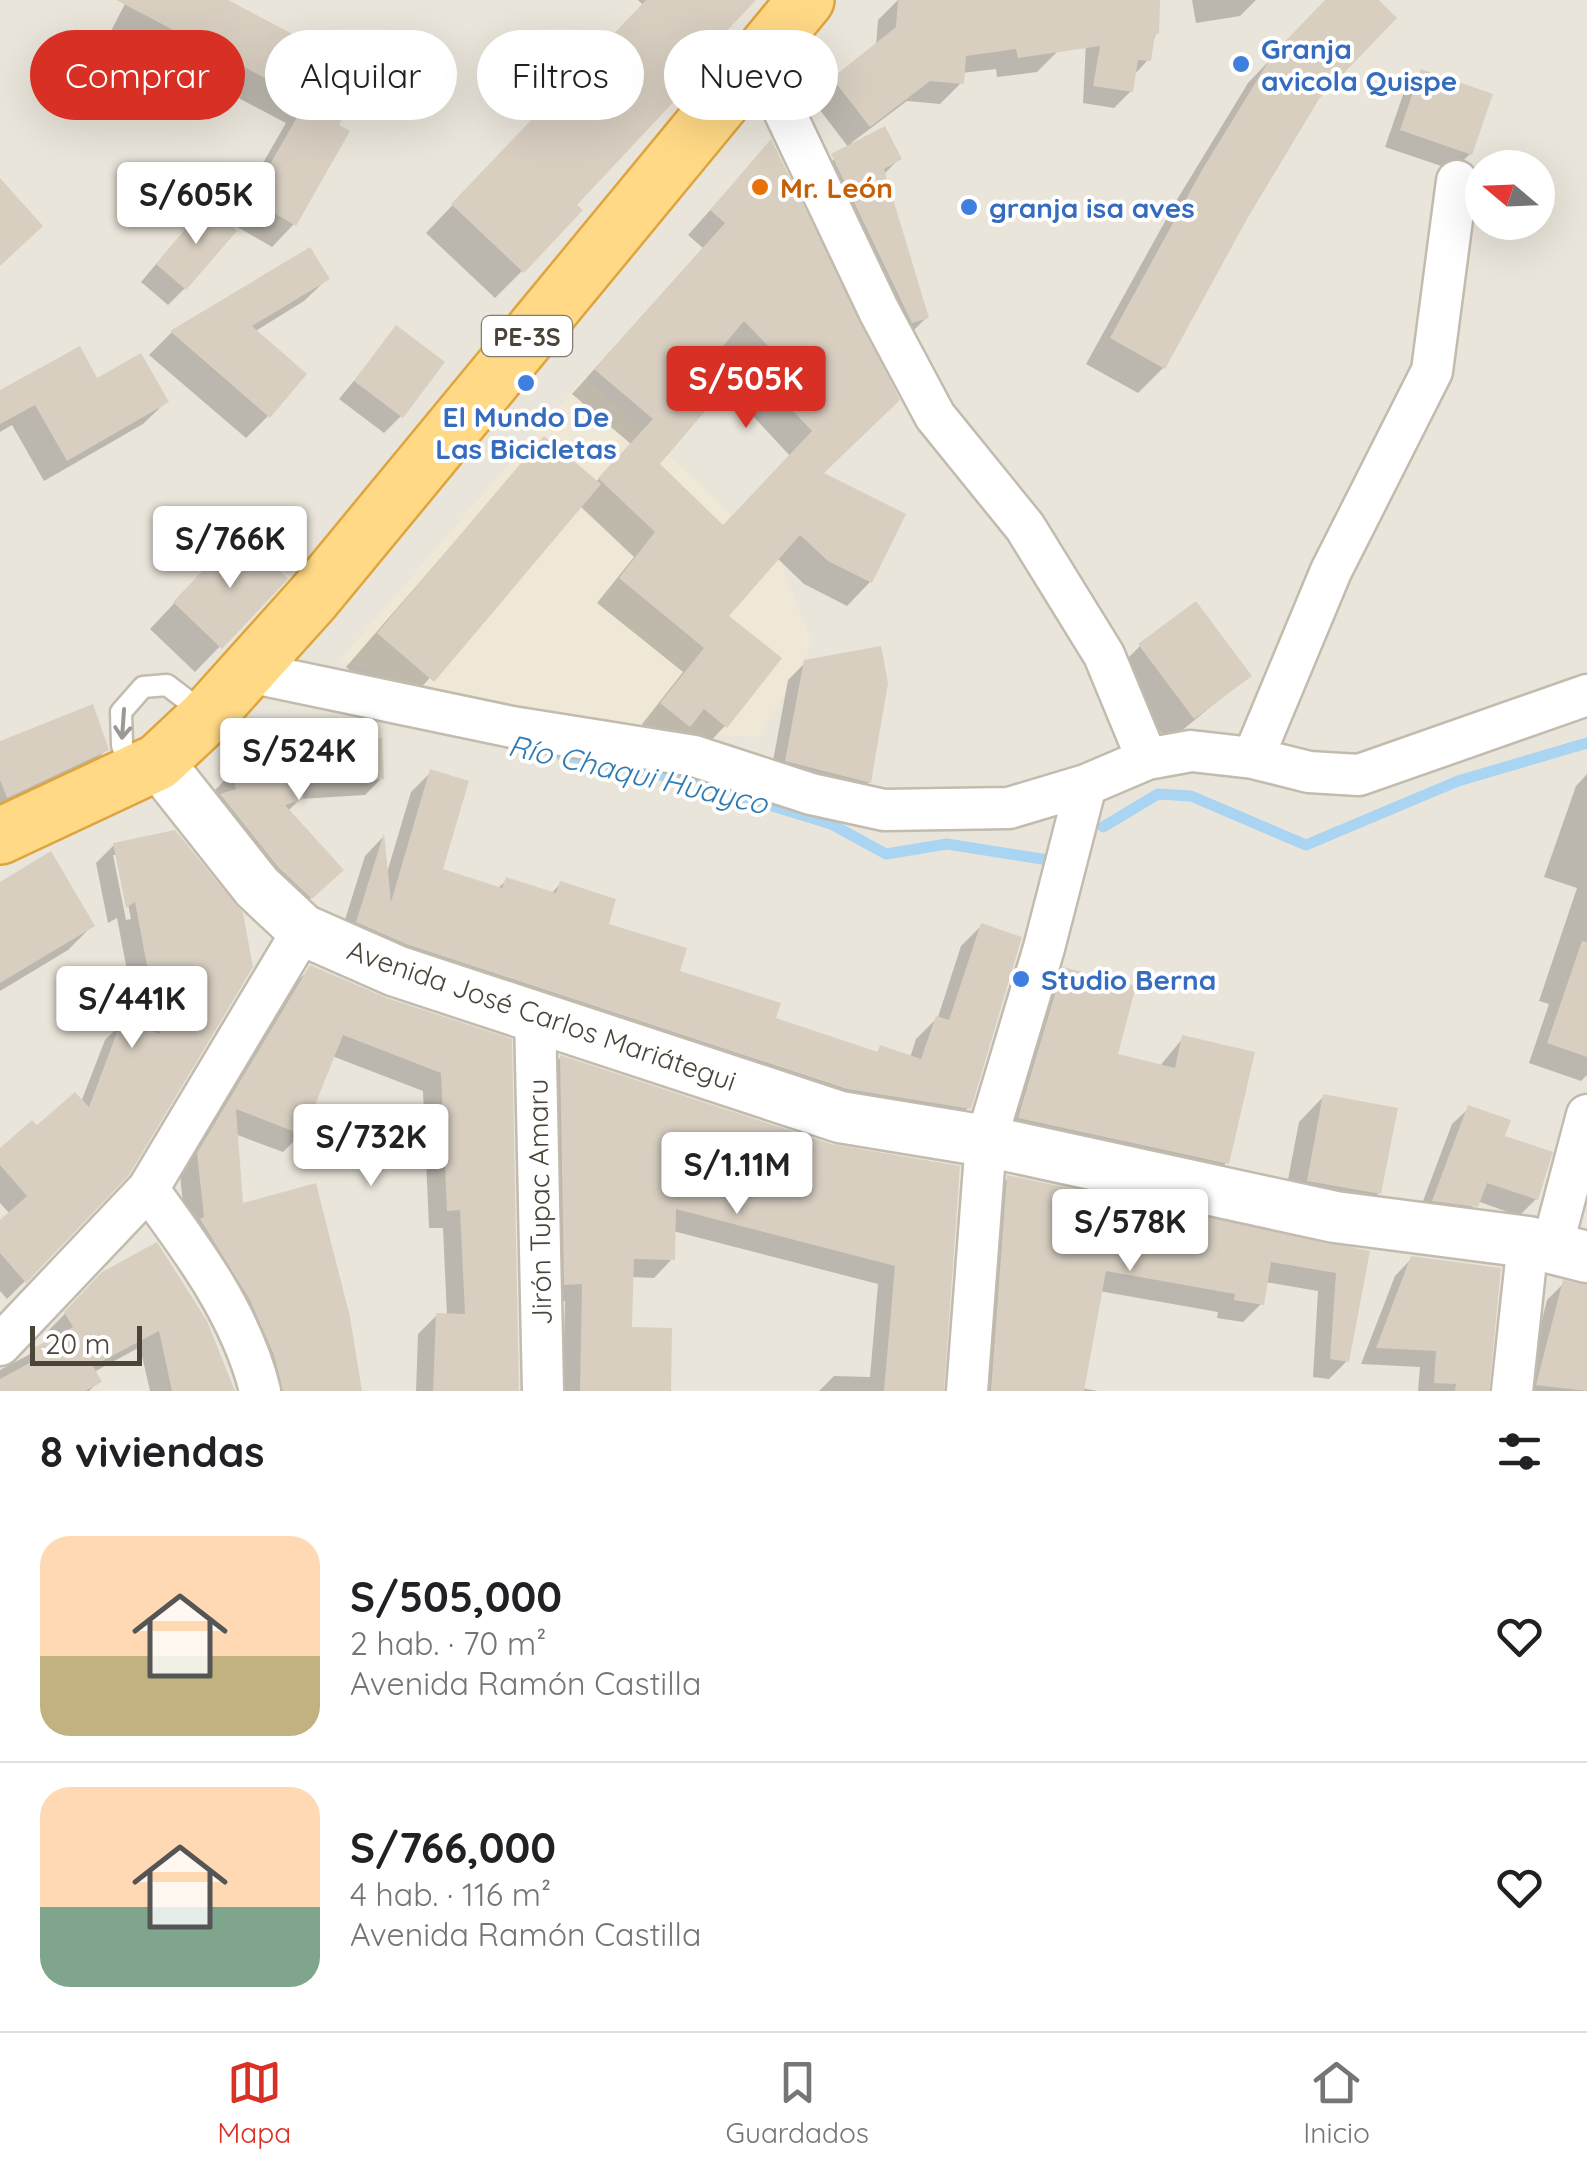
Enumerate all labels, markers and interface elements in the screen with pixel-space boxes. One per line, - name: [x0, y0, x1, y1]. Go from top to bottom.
- chip: Comprar: [30, 30, 245, 120]
- chip: Alquilar: [265, 30, 457, 120]
- chip: Filtros: [477, 30, 644, 120]
- chip: Nuevo: [664, 30, 838, 120]
- place label: Granja avicola Quispe: [1261, 31, 1457, 98]
- marker: Granja avicola Quispe: [1230, 53, 1252, 75]
- north arrow: [1465, 150, 1555, 240]
- map controls: [1465, 150, 1555, 240]
- pin: S/605K: [115, 162, 277, 247]
- place label: Mr. León: [780, 170, 893, 205]
- text: S/605K: [139, 174, 253, 214]
- marker: Mr. León: [749, 176, 771, 198]
- place label: granja isa aves: [989, 190, 1195, 225]
- marker: granja isa aves: [958, 196, 980, 218]
- road number: PE-3S: [482, 316, 572, 356]
- pin: S/505K: [665, 346, 827, 431]
- text: S/505K: [689, 358, 803, 398]
- marker: El Mundo De Las Bicicletas: [515, 372, 537, 394]
- place label: El Mundo De Las Bicicletas: [435, 399, 617, 466]
- pin: S/766K: [149, 506, 311, 591]
- text: S/766K: [175, 518, 285, 558]
- one-way arrow: [113, 707, 132, 739]
- pin: S/524K: [218, 718, 380, 803]
- water label: Río Chaqui Huayco: [505, 726, 773, 823]
- text: S/524K: [242, 730, 356, 770]
- street label: Avenida José Carlos Mariátegui: [343, 932, 741, 1098]
- place label: Studio Berna: [1041, 962, 1216, 997]
- pin: S/441K: [51, 966, 213, 1051]
- marker: Studio Berna: [1010, 968, 1032, 990]
- text: S/441K: [78, 978, 186, 1018]
- street label: Jirón Tupac Amaru: [519, 1078, 559, 1326]
- pin: S/732K: [290, 1104, 452, 1189]
- text: S/732K: [315, 1116, 427, 1156]
- pin: S/1.11M: [645, 1132, 829, 1217]
- text: S/1.11M: [683, 1144, 791, 1184]
- pin: S/578K: [1049, 1189, 1211, 1274]
- text: S/578K: [1074, 1201, 1186, 1241]
- scale bar: [30, 1321, 142, 1366]
- text: 20 m: [45, 1326, 110, 1361]
- icon: filters: [1492, 1424, 1547, 1479]
- text: 8 viviendas: [40, 1425, 265, 1478]
- text: S/505,000: [350, 1570, 562, 1623]
- icon: home: [120, 1576, 240, 1696]
- icon: heart: [1492, 1609, 1547, 1664]
- text: 2 hab. · 70 m²: [350, 1623, 546, 1663]
- text: Avenida Ramón Castilla: [350, 1663, 701, 1703]
- text: S/766,000: [350, 1821, 556, 1874]
- icon: home: [120, 1827, 240, 1947]
- icon: heart: [1492, 1860, 1547, 1915]
- text: 4 hab. · 116 m²: [350, 1874, 551, 1914]
- text: Avenida Ramón Castilla: [350, 1914, 701, 1954]
- tab: Mapa: [217, 2055, 291, 2150]
- tab: Guardados: [725, 2055, 869, 2150]
- tab: Inicio: [1303, 2055, 1370, 2150]

